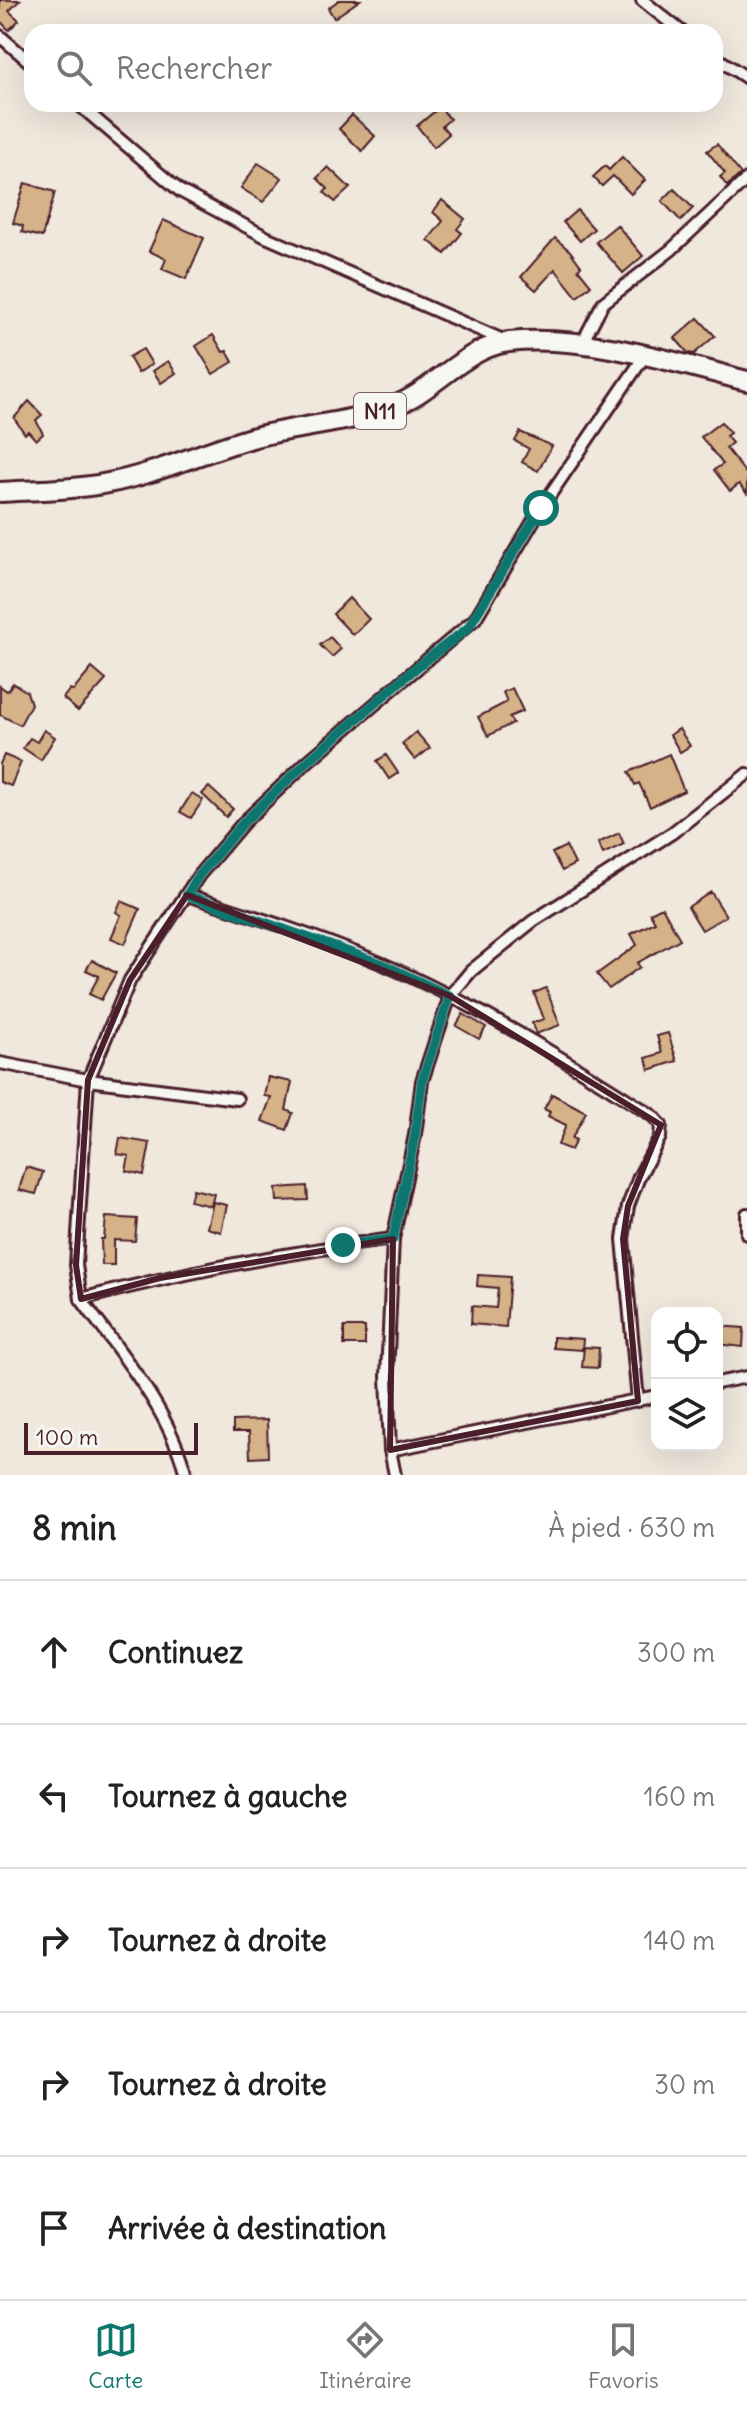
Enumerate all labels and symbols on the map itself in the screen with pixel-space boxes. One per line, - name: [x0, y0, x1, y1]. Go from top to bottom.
- road number: N11: [354, 393, 406, 429]
- route start: [523, 490, 559, 526]
- route end: [325, 1227, 361, 1263]
- scale bar: [24, 1419, 198, 1455]

